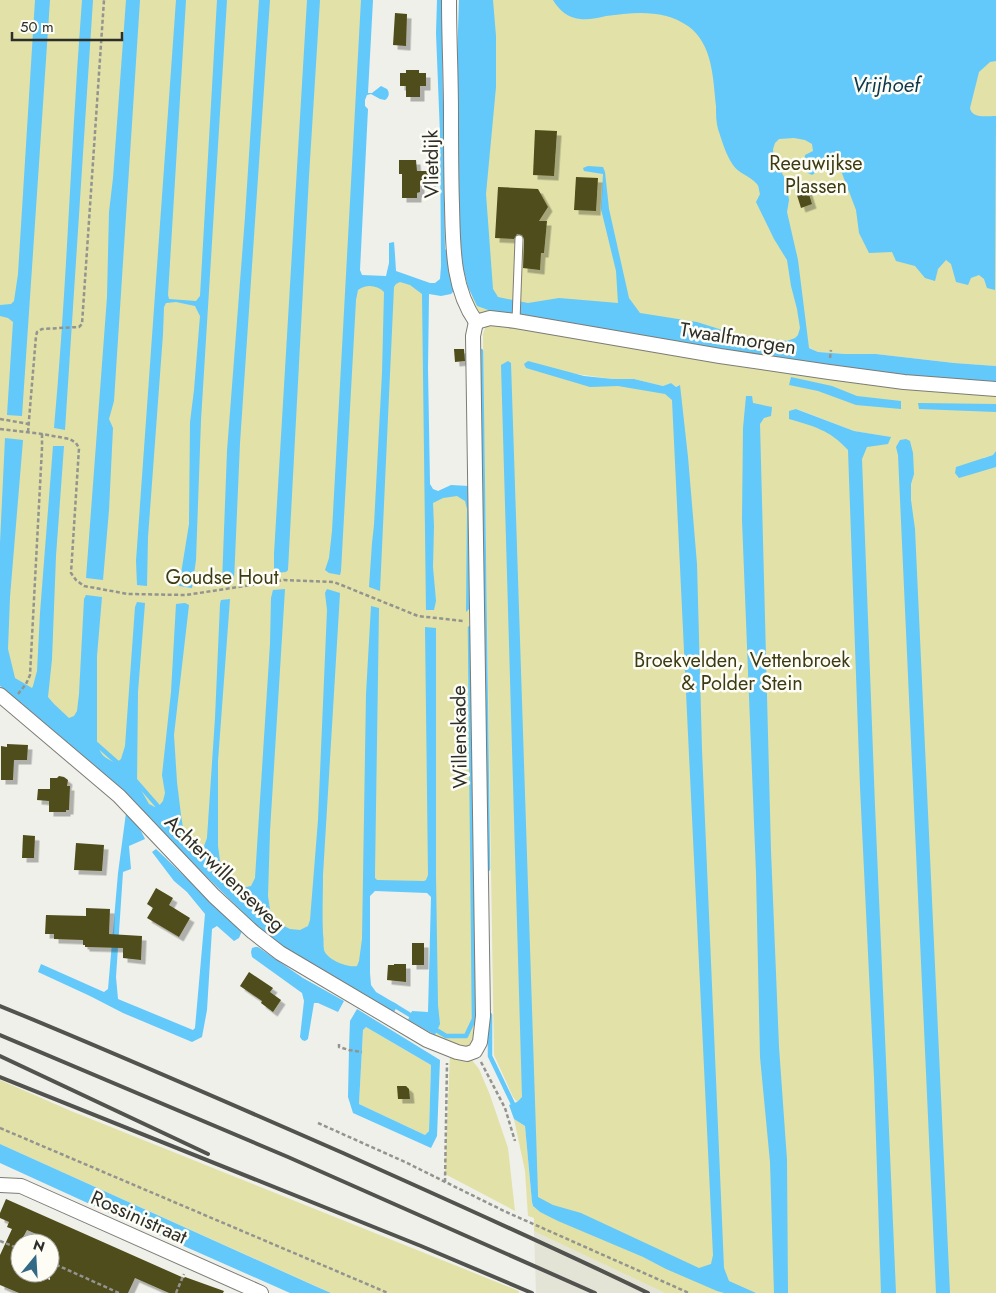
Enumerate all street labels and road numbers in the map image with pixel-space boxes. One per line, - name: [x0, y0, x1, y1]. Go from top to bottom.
- street label: Vlietdijk: [416, 129, 447, 198]
- street label: Twaalfmorgen: [678, 315, 798, 362]
- street label: Willenskade: [444, 685, 475, 789]
- street label: Achterwillenseweg: [158, 808, 291, 939]
- street label: Rossinistraat: [86, 1183, 192, 1252]

